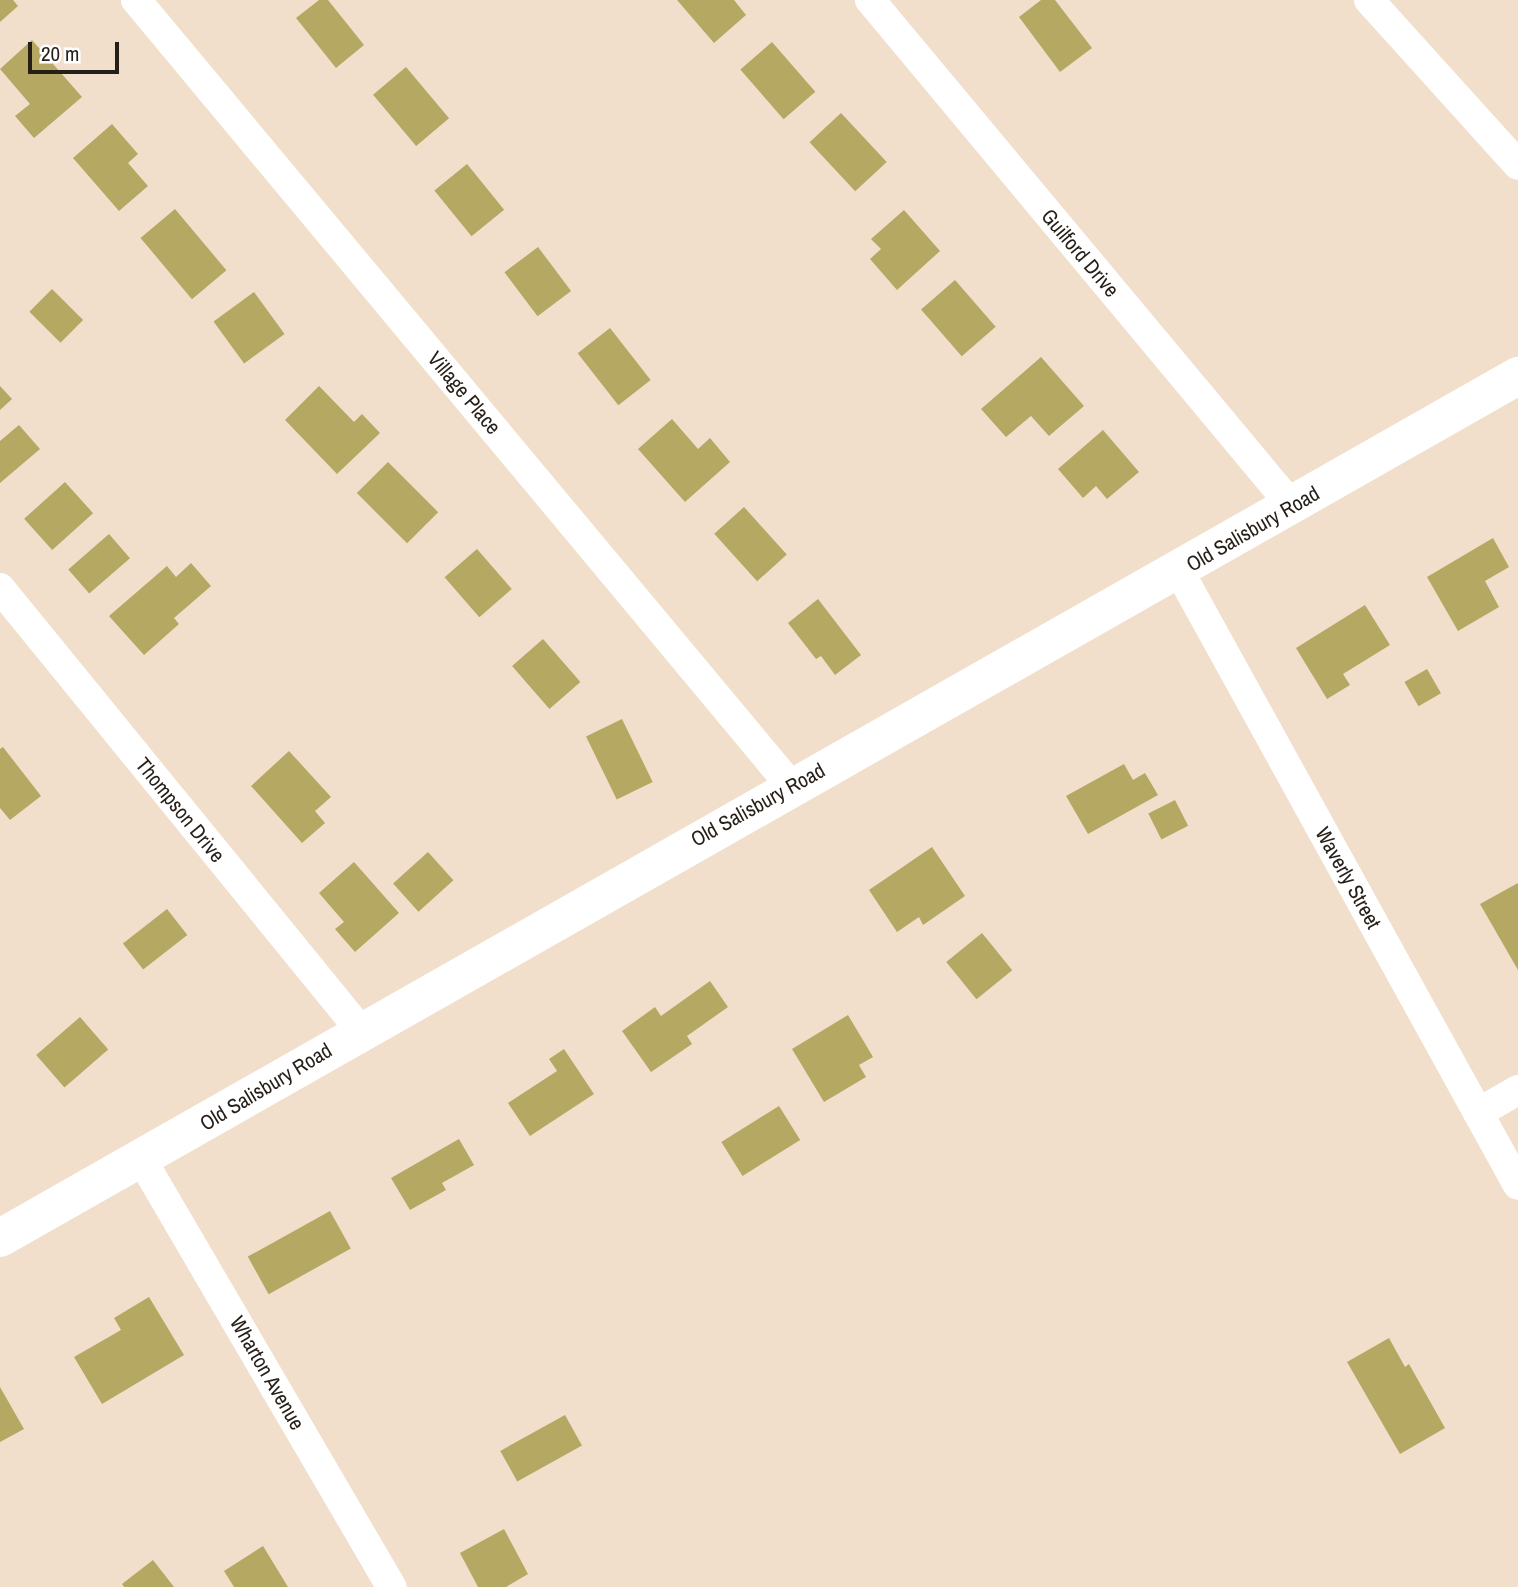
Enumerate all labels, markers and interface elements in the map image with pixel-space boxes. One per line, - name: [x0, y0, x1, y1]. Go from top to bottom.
- scale bar: [32, 28, 122, 72]
- text: 20 m: [41, 39, 79, 68]
- street label: Guilford Drive: [1036, 204, 1124, 302]
- street label: Village Place: [422, 347, 506, 439]
- street label: Old Salisbury Road: [1182, 481, 1324, 577]
- street label: Thompson Drive: [130, 753, 230, 867]
- street label: Old Salisbury Road: [687, 758, 829, 852]
- street label: Waverly Street: [1310, 823, 1386, 933]
- street label: Old Salisbury Road: [196, 1038, 336, 1136]
- street label: Wharton Avenue: [224, 1311, 310, 1435]

